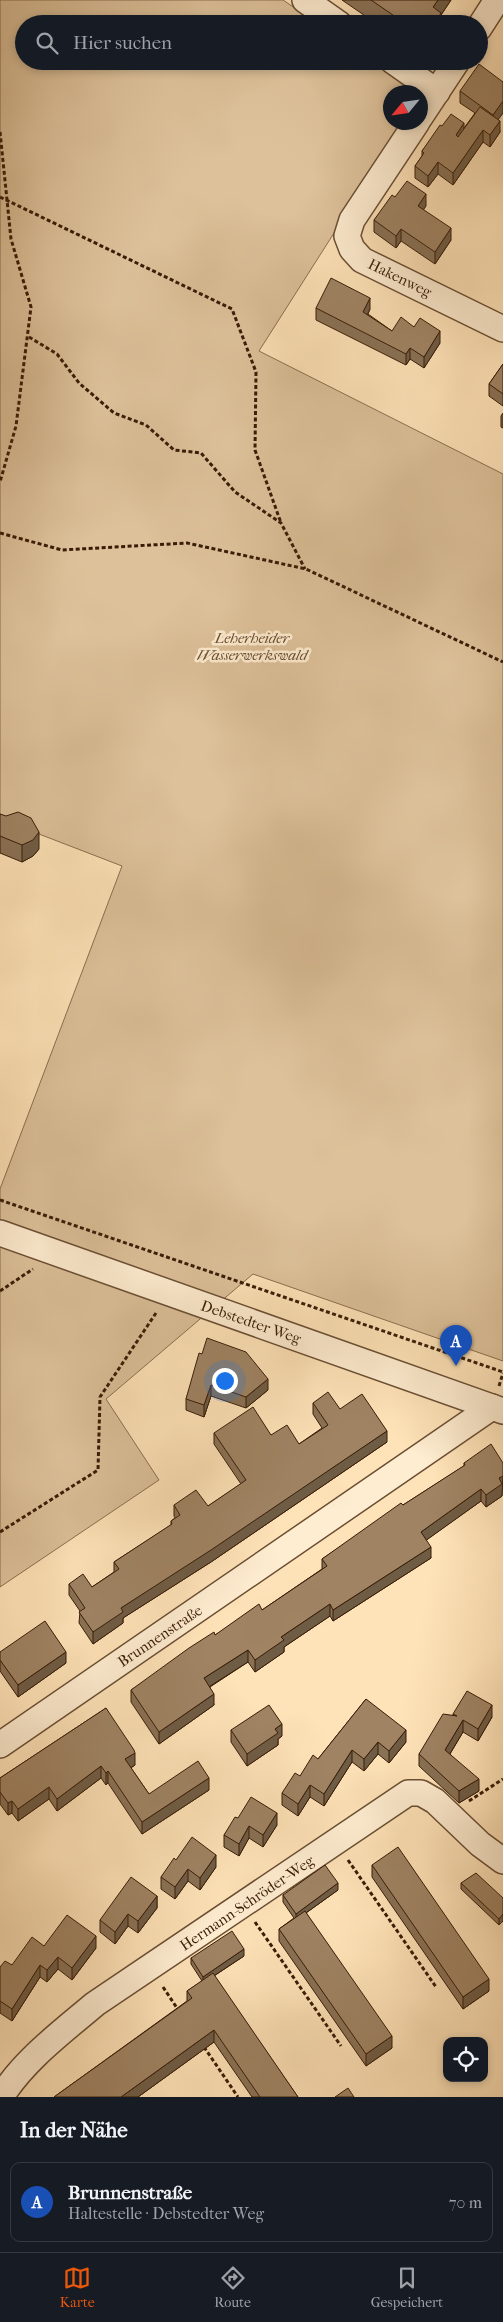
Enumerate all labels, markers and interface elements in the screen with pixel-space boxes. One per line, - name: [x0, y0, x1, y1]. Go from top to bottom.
- search box: [15, 15, 488, 70]
- icon: search: [33, 29, 61, 57]
- text: Hier suchen: [73, 32, 172, 54]
- north arrow: [383, 85, 428, 130]
- street label: Hakenweg: [365, 255, 436, 302]
- park label: Leherheider Wasserwerkswald: [197, 629, 310, 664]
- street label: Debstedter Weg: [199, 1296, 304, 1348]
- pin: A: [440, 1325, 472, 1366]
- your location: [212, 1368, 238, 1394]
- street label: Brunnenstraße: [114, 1601, 206, 1671]
- street label: Hermann-Schröder-Weg: [177, 1851, 318, 1955]
- map controls: [443, 2037, 488, 2082]
- button: locate: [443, 2037, 488, 2082]
- text: In der Nähe: [20, 2118, 128, 2142]
- text: Brunnenstraße: [68, 2182, 192, 2204]
- text: A: [32, 2193, 42, 2212]
- text: 70 m: [449, 2193, 482, 2212]
- text: Haltestelle · Debstedter Weg: [68, 2204, 264, 2223]
- tab: Karte: [60, 2264, 95, 2311]
- tab: Route: [214, 2264, 251, 2311]
- tab: Gespeichert: [371, 2264, 443, 2311]

